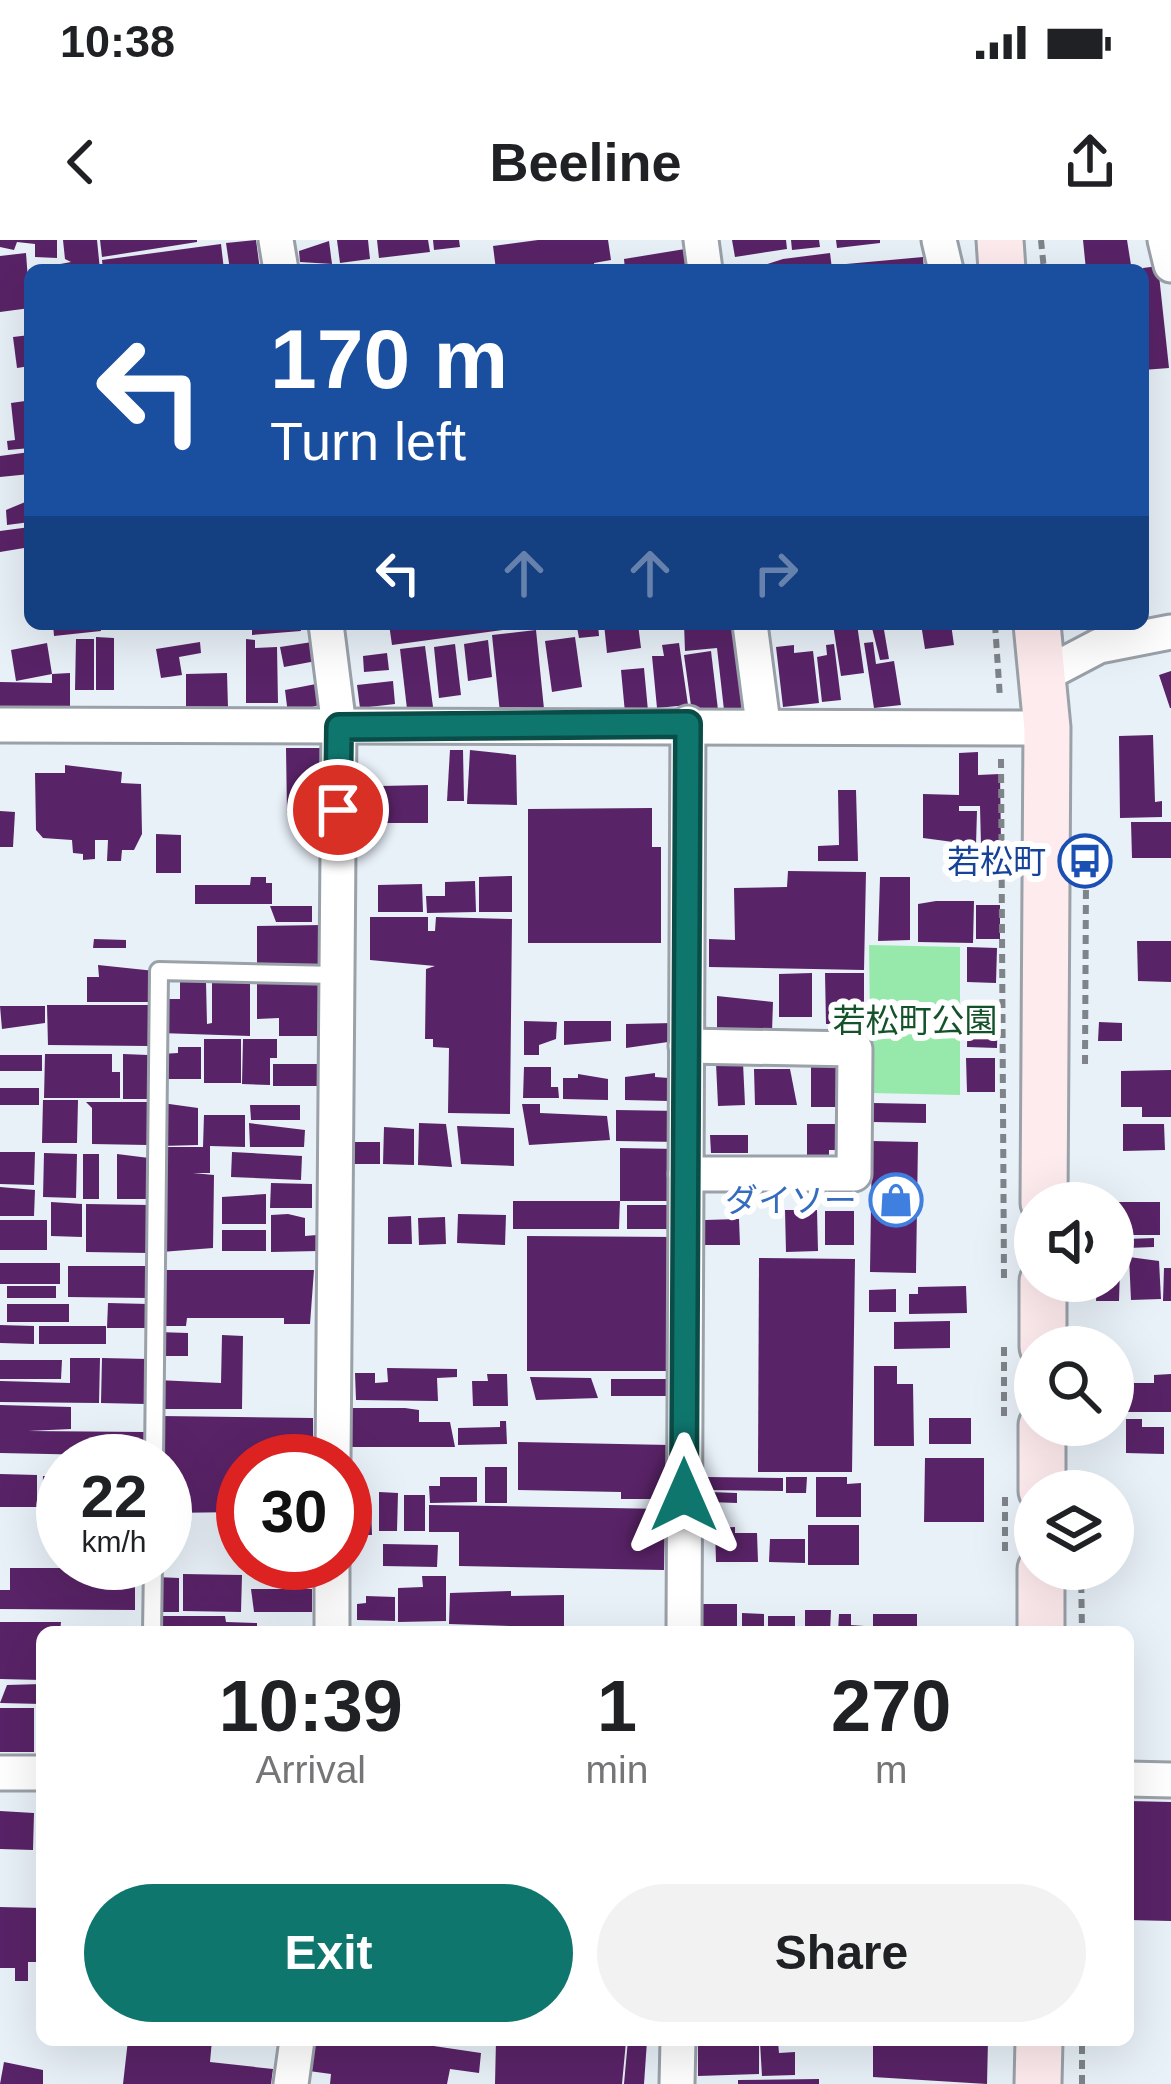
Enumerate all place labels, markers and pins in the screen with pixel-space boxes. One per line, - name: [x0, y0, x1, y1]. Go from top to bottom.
- pin: [287, 759, 389, 861]
- bus stop icon: 若松町: [1057, 833, 1113, 889]
- place label: 若松町: [947, 843, 1046, 880]
- shop icon: ダイソー: [868, 1172, 924, 1228]
- place label: ダイソー: [725, 1182, 857, 1219]

